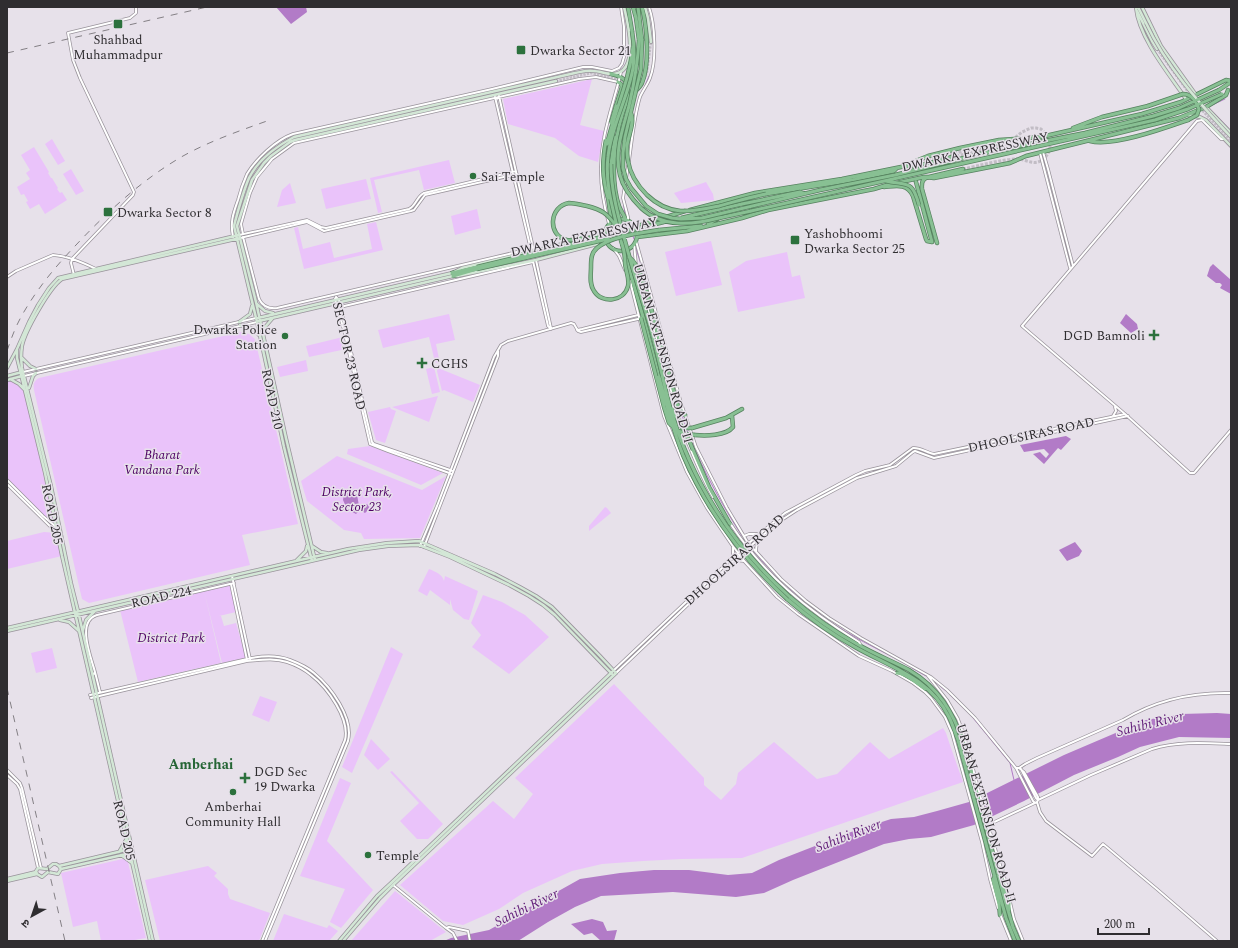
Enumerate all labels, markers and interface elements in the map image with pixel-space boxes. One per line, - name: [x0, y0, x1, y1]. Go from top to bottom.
- marker: Shahbad Muhammadpur: [112, 18, 124, 30]
- place label: Shahbad Muhammadpur: [73, 30, 163, 65]
- place label: Dwarka Sector 21: [530, 41, 631, 61]
- marker: Dwarka Sector 21: [515, 44, 527, 56]
- street label: DWARKA EXPRESSWAY: [900, 127, 1051, 177]
- place label: Sai Temple: [481, 167, 545, 187]
- marker: Sai Temple: [468, 171, 478, 181]
- place label: Dwarka Sector 8: [117, 203, 212, 223]
- marker: Dwarka Sector 8: [102, 206, 114, 218]
- street label: DWARKA EXPRESSWAY: [509, 212, 660, 262]
- place label: Yashobhoomi Dwarka Sector 25: [804, 224, 905, 259]
- marker: Yashobhoomi Dwarka Sector 25: [789, 234, 801, 246]
- street label: URBAN EXTENSION ROAD-II: [628, 261, 698, 446]
- street label: SECTOR 23 ROAD: [327, 300, 371, 412]
- place label: Dwarka Police Station: [193, 320, 277, 355]
- place label: DGD Bamnoli: [1063, 326, 1145, 346]
- marker: DGD Bamnoli: [1148, 329, 1160, 341]
- marker: Dwarka Police Station: [280, 331, 290, 341]
- place label: CGHS: [431, 354, 468, 374]
- marker: CGHS: [416, 357, 428, 369]
- street label: ROAD 210: [256, 367, 288, 432]
- street label: DHOOLSIRAS ROAD: [966, 412, 1096, 458]
- park label: Bharat Vandana Park: [124, 445, 200, 480]
- street label: ROAD 205: [36, 482, 68, 546]
- park label: District Park, Sector 23: [322, 482, 392, 517]
- street label: DHOOLSIRAS ROAD: [680, 509, 789, 610]
- street label: ROAD 224: [129, 580, 194, 614]
- park label: District Park: [137, 628, 205, 648]
- water label: Sahibi River: [1114, 705, 1186, 742]
- street label: URBAN EXTENSION ROAD-II: [951, 721, 1021, 906]
- district label: Amberhai: [168, 754, 234, 775]
- place label: DGD Sec 19 Dwarka: [254, 762, 316, 797]
- marker: DGD Sec 19 Dwarka: [239, 772, 251, 784]
- marker: Amberhai Community Hall: [228, 787, 238, 797]
- place label: Amberhai Community Hall: [185, 797, 281, 832]
- street label: ROAD 205: [107, 798, 141, 862]
- water label: Sahibi River: [812, 813, 884, 858]
- place label: Temple: [376, 846, 419, 866]
- marker: Temple: [363, 850, 373, 860]
- water label: Sahibi River: [491, 883, 562, 932]
- north arrow: [12, 896, 52, 936]
- scale bar: [1098, 910, 1149, 936]
- text: उ: [18, 914, 34, 932]
- text: 200 m: [1104, 915, 1135, 934]

